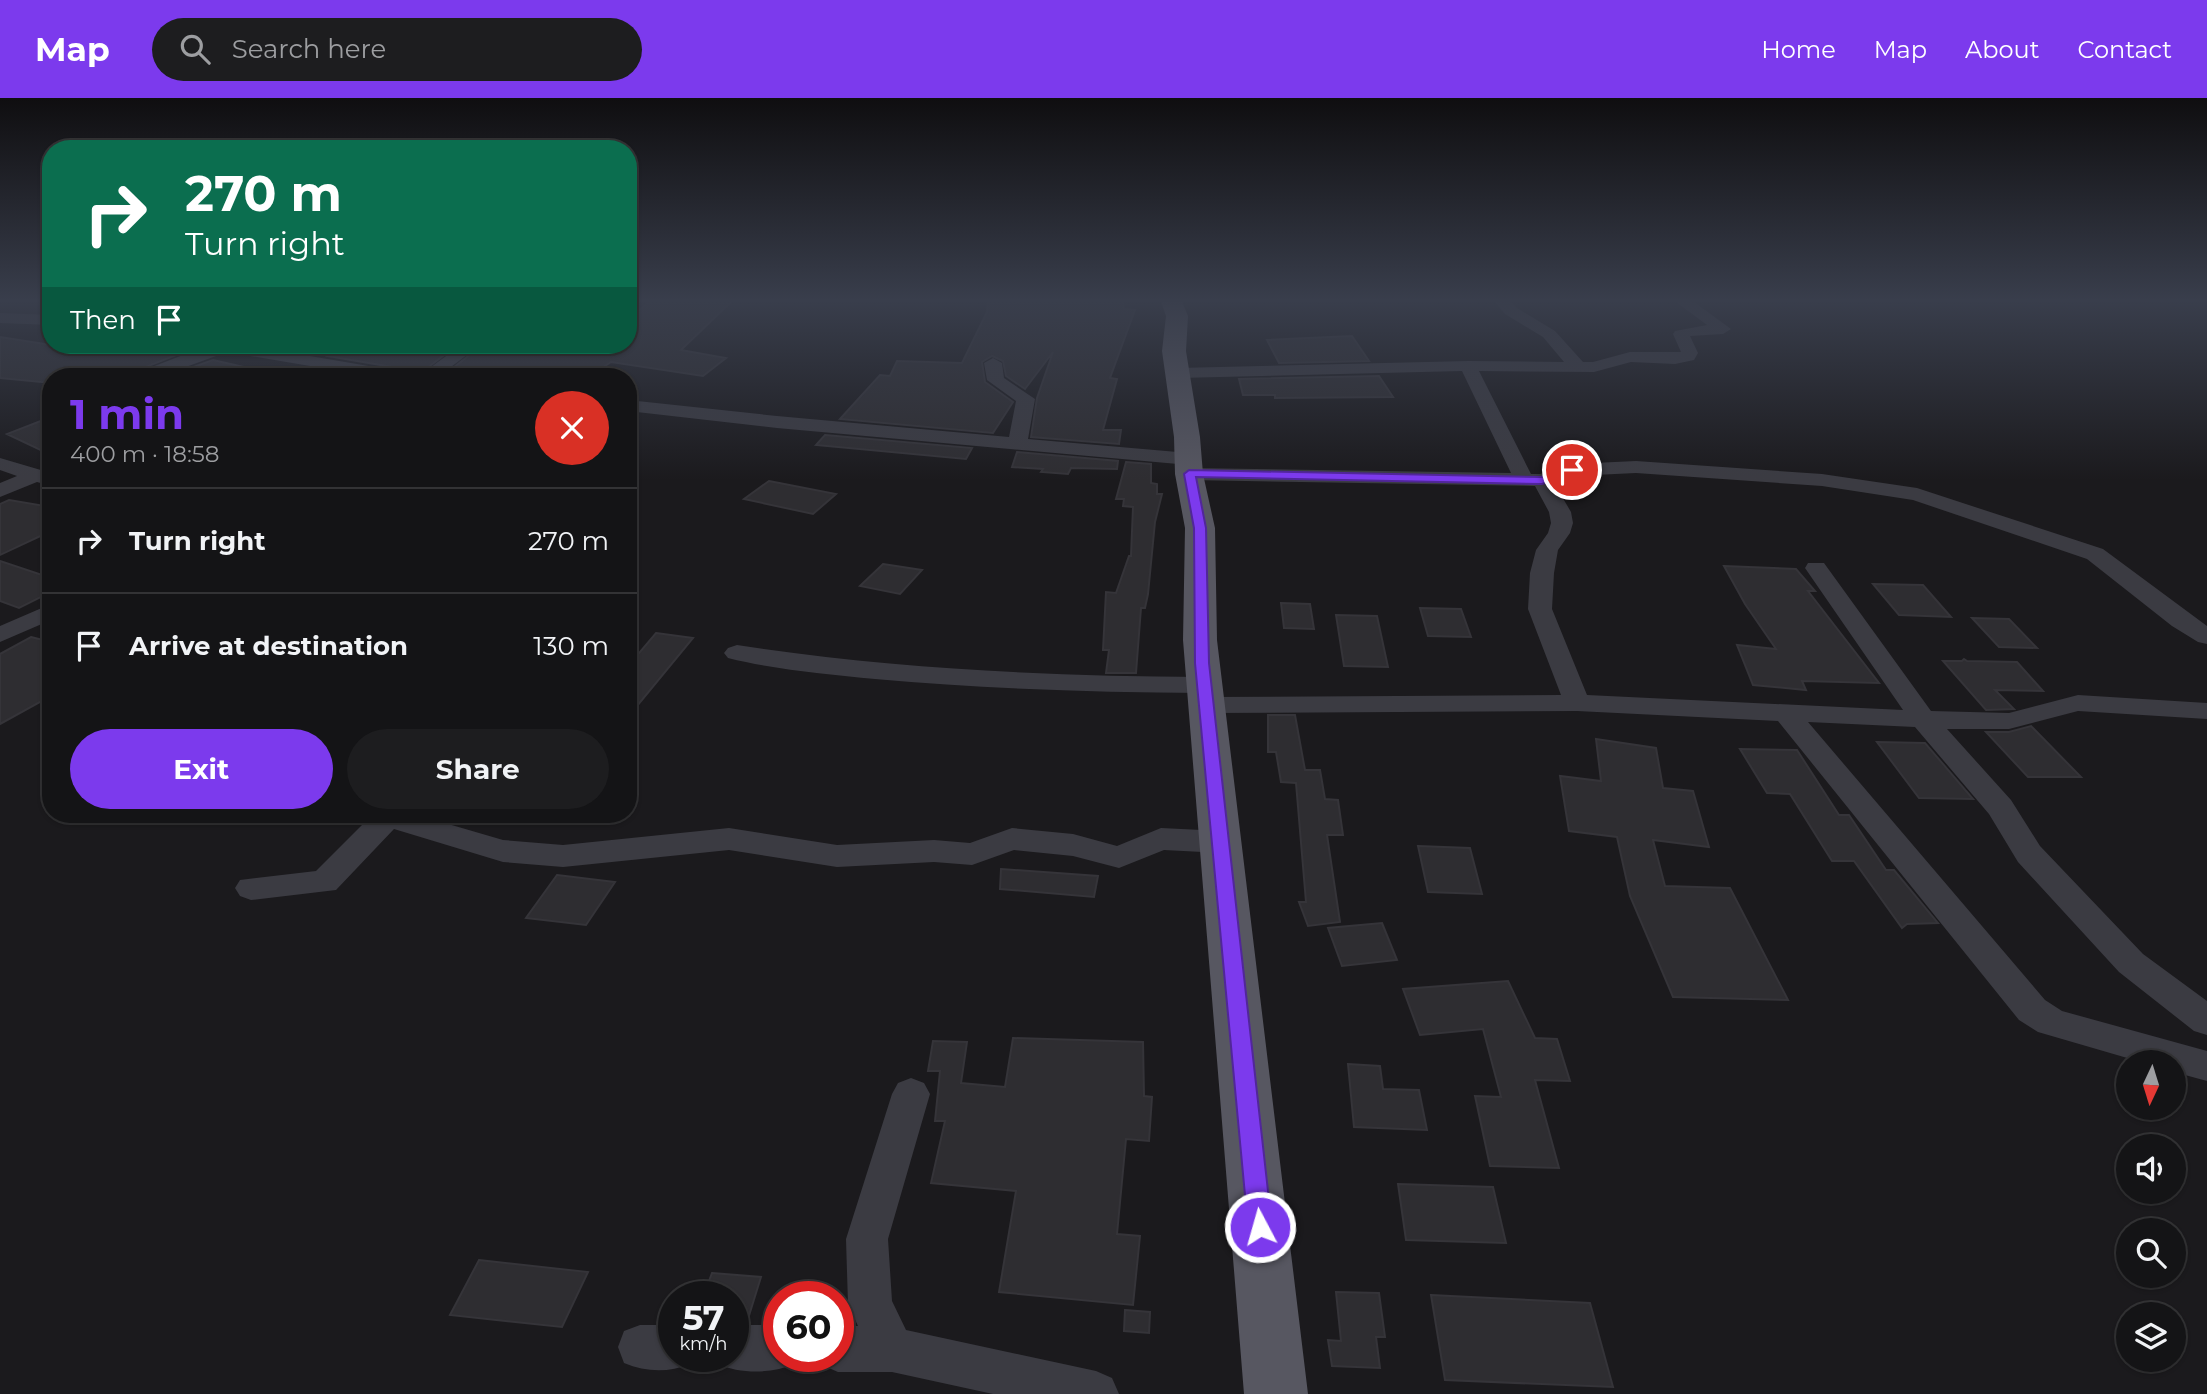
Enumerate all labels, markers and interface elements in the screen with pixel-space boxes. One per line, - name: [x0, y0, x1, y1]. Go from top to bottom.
- search box: [152, 18, 642, 81]
- text: Map: [35, 29, 110, 69]
- icon: search: [176, 30, 214, 68]
- text: Search here: [232, 33, 386, 65]
- text: Home: [1761, 35, 1836, 64]
- text: Map: [1874, 35, 1927, 64]
- text: About: [1965, 35, 2039, 64]
- text: Contact: [2077, 35, 2172, 64]
- text: 270 m: [185, 164, 342, 223]
- icon: right: [70, 168, 161, 259]
- text: Turn right: [185, 224, 345, 263]
- icon: arrive: [150, 301, 188, 339]
- text: Then: [70, 304, 136, 336]
- text: 1 min: [70, 388, 184, 440]
- button: close: [535, 391, 609, 465]
- text: 400 m · 18:58: [70, 440, 219, 468]
- pin: [1542, 440, 1602, 500]
- icon: arrive: [1553, 451, 1591, 489]
- icon: right: [70, 522, 108, 560]
- text: Turn right: [129, 525, 265, 557]
- text: 270 m: [528, 525, 609, 557]
- icon: arrive: [70, 627, 108, 665]
- text: Arrive at destination: [129, 630, 408, 662]
- text: 130 m: [533, 630, 609, 662]
- button: Exit: [70, 729, 333, 809]
- button: Share: [347, 729, 609, 809]
- north arrow: [2116, 1050, 2186, 1120]
- map controls: [2116, 1050, 2186, 1372]
- button: sound: [2116, 1134, 2186, 1204]
- position arrow: [1223, 1190, 1297, 1264]
- button: search: [2116, 1218, 2186, 1288]
- speed limit sign: 60: [763, 1281, 854, 1372]
- text: 57: [682, 1296, 725, 1339]
- button: layers: [2116, 1302, 2186, 1372]
- text: km/h: [679, 1333, 728, 1355]

